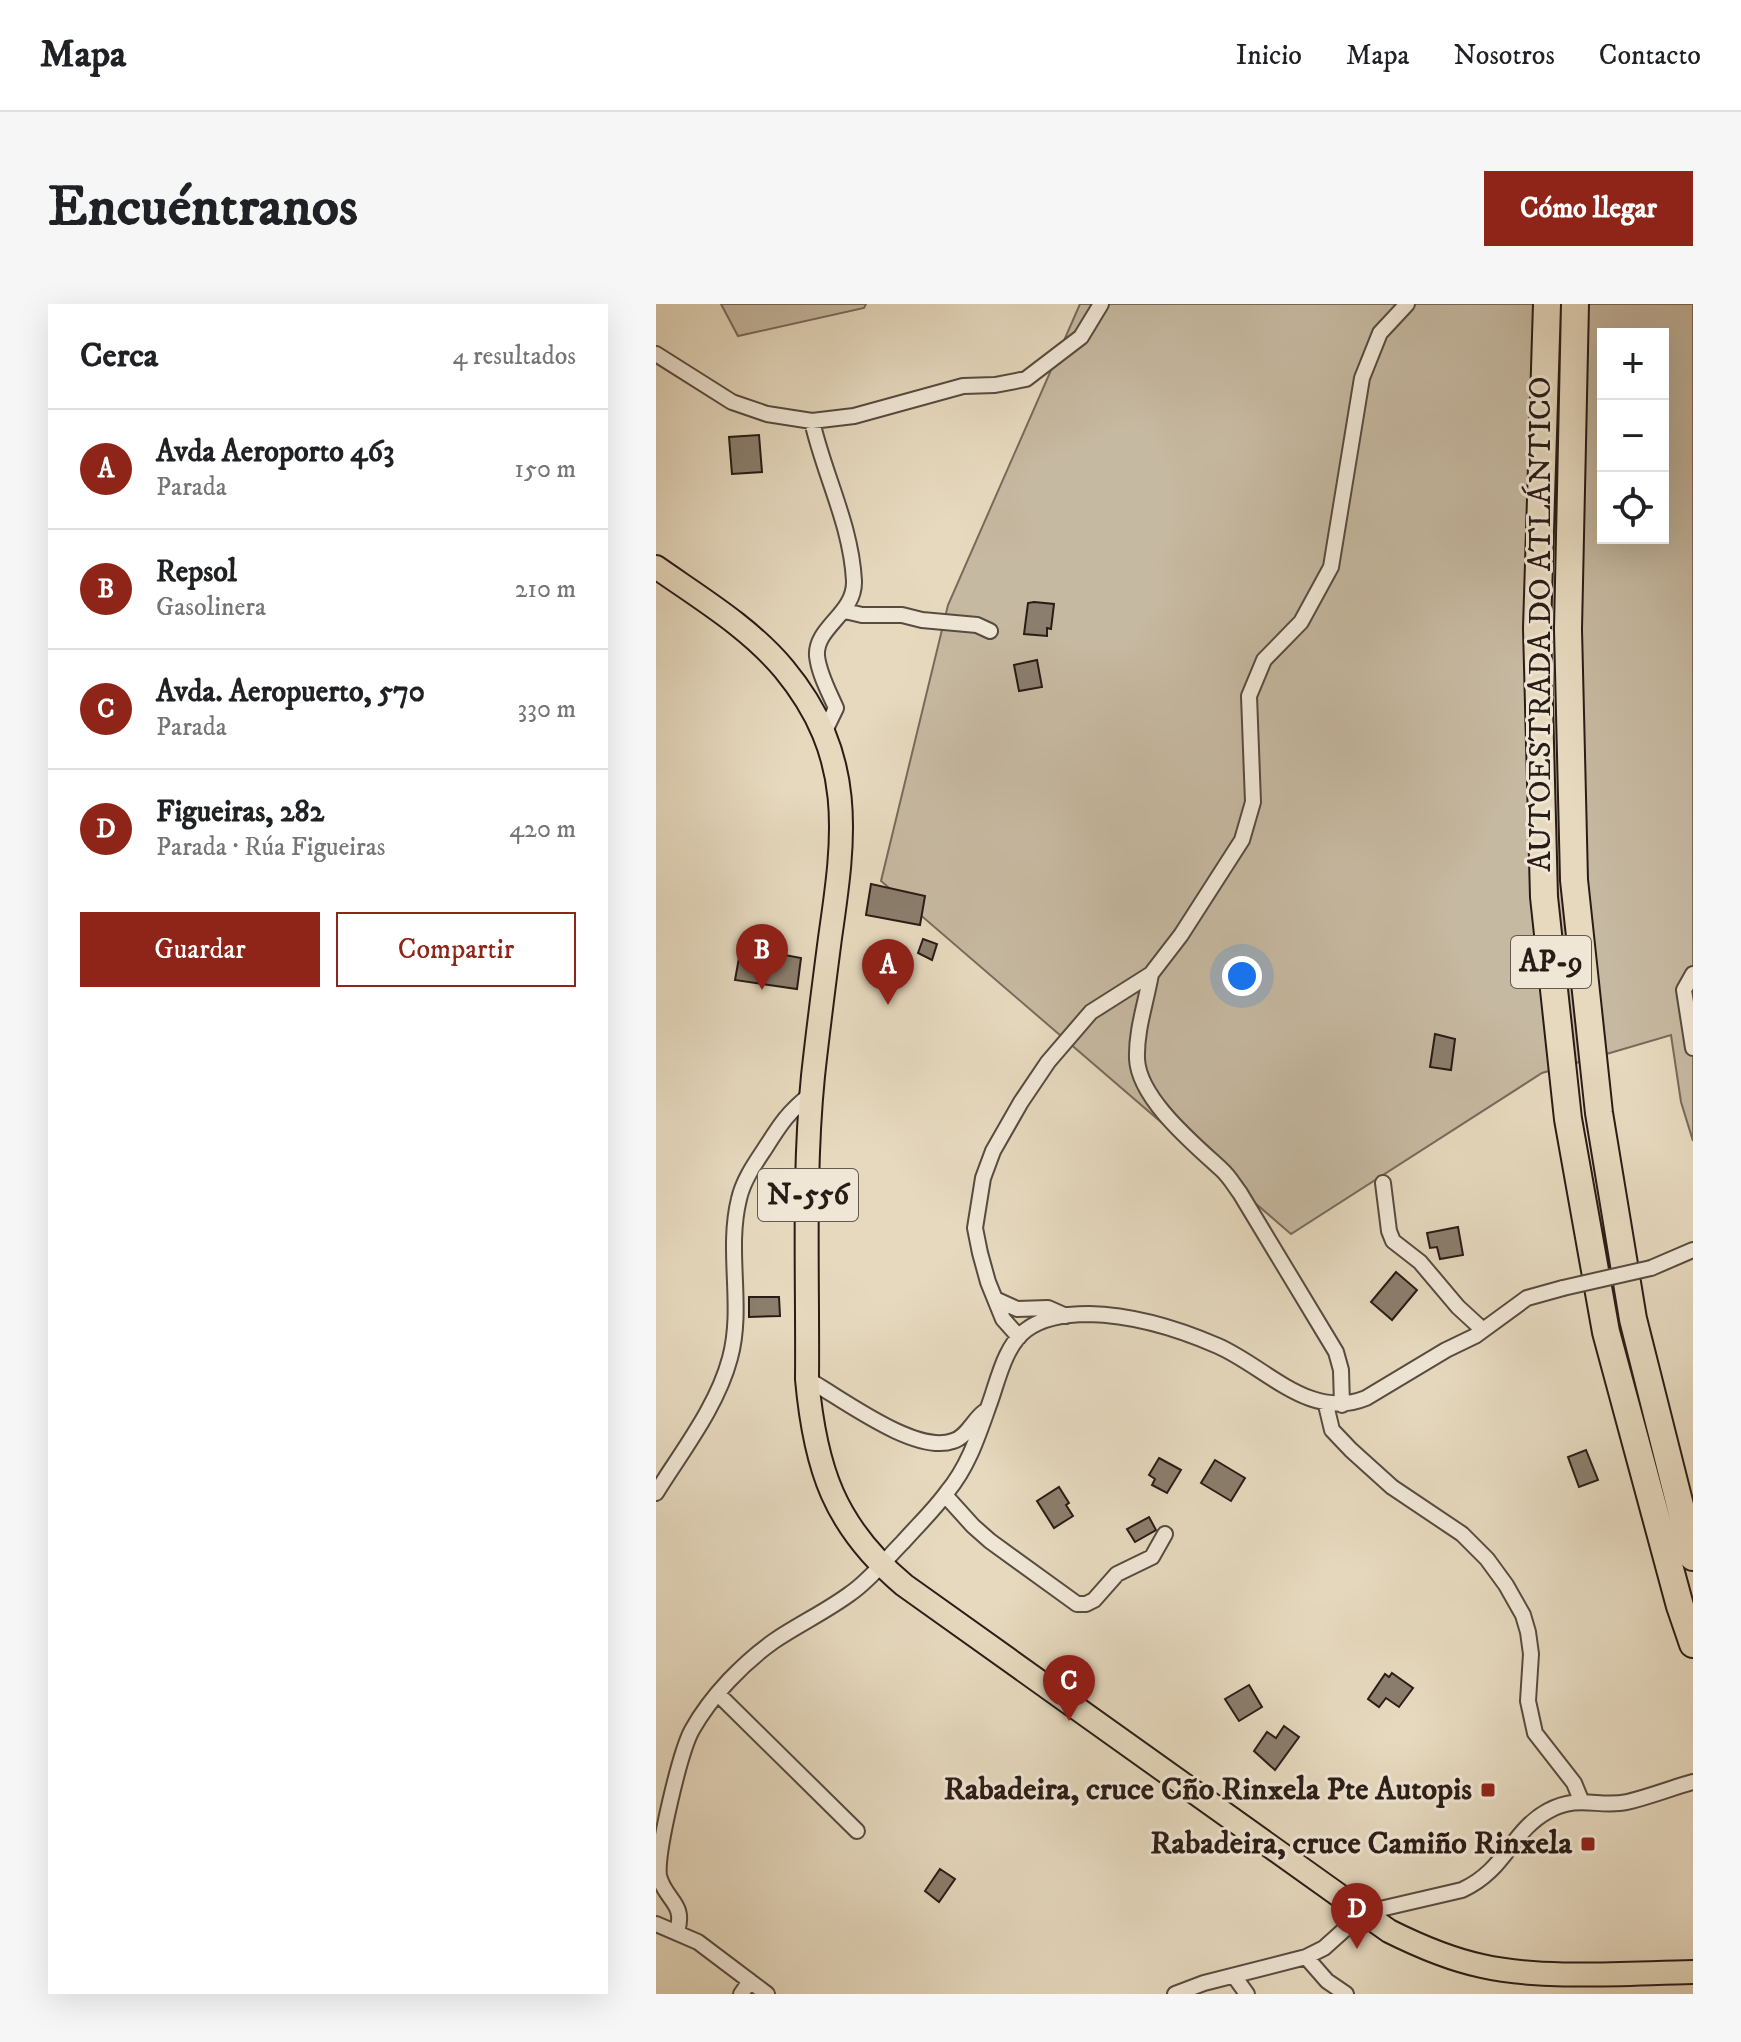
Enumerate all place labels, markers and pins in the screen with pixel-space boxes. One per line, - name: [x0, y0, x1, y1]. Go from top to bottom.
- pin: B: [736, 924, 788, 990]
- pin: A: [862, 939, 914, 1005]
- pin: C: [1043, 1655, 1095, 1721]
- place label: Rabadeira, cruce Cño Rinxela Pte Autopis: [944, 1770, 1472, 1810]
- marker: Rabadeira, cruce Cño Rinxela Pte Autopis: [1479, 1781, 1497, 1799]
- place label: Rabadeira, cruce Camiño Rinxela: [1150, 1824, 1572, 1864]
- marker: Rabadeira, cruce Camiño Rinxela: [1579, 1835, 1597, 1853]
- pin: D: [1331, 1883, 1383, 1949]

